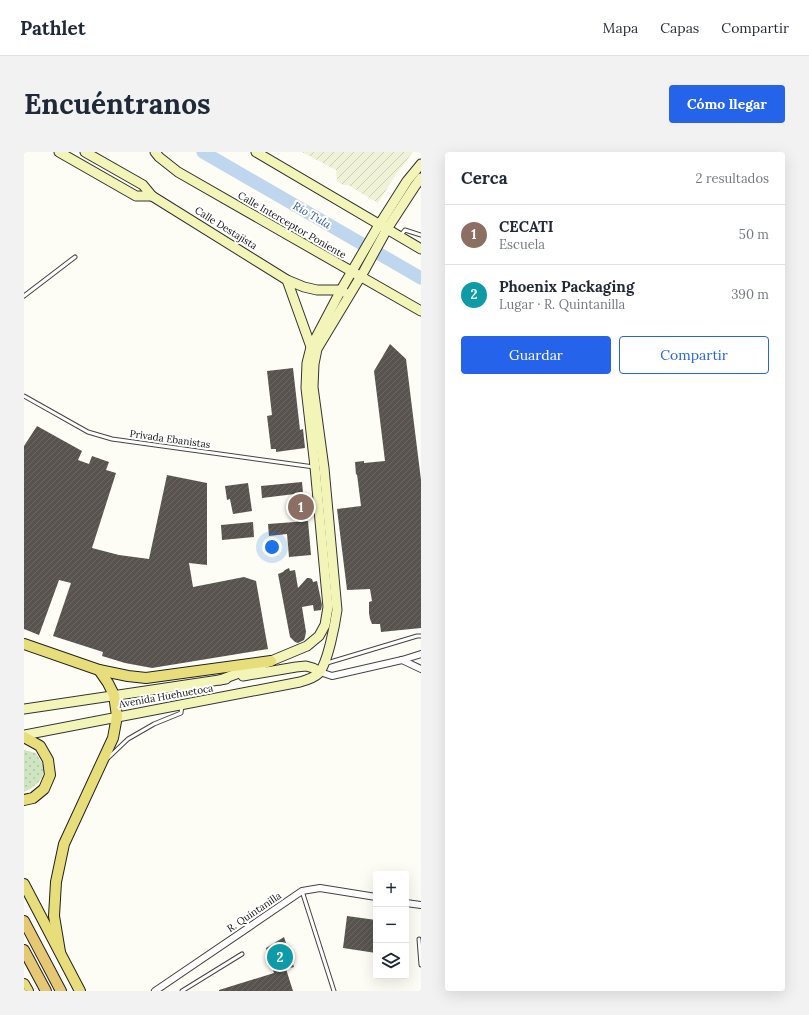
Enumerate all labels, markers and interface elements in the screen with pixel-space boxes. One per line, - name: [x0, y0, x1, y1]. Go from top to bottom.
- text: Pathlet: [20, 16, 85, 40]
- text: Mapa: [603, 19, 638, 37]
- text: Capas: [660, 19, 699, 37]
- text: Compartir: [721, 19, 789, 37]
- button: Cómo llegar: [669, 85, 785, 123]
- text: Encuéntranos: [24, 86, 211, 122]
- text: Cerca: [461, 167, 508, 189]
- text: 2 resultados: [696, 170, 769, 187]
- street label: Calle Interceptor Poniente: [235, 189, 349, 262]
- water label: Río Tula: [290, 199, 334, 232]
- street label: Calle Destajista: [192, 204, 260, 252]
- text: CECATI: [499, 217, 554, 236]
- text: 1: [471, 226, 477, 243]
- text: 50 m: [739, 226, 769, 243]
- text: Escuela: [499, 236, 545, 253]
- text: Phoenix Packaging: [499, 277, 634, 296]
- text: 2: [471, 286, 477, 303]
- text: 390 m: [731, 286, 769, 303]
- text: Lugar · R. Quintanilla: [499, 296, 625, 313]
- button: Guardar: [461, 336, 611, 374]
- button: Compartir: [619, 336, 769, 374]
- street label: Privada Ebanistas: [129, 427, 212, 451]
- pin: 1: [288, 492, 314, 522]
- your location: [262, 537, 282, 557]
- street label: Avenida Huehuetoca: [117, 681, 214, 711]
- map controls: [373, 871, 409, 979]
- button: +: [373, 871, 409, 907]
- street label: R. Quintanilla: [224, 889, 284, 935]
- button: −: [373, 907, 409, 943]
- pin: 2: [267, 942, 293, 972]
- button: layers: [373, 943, 409, 979]

